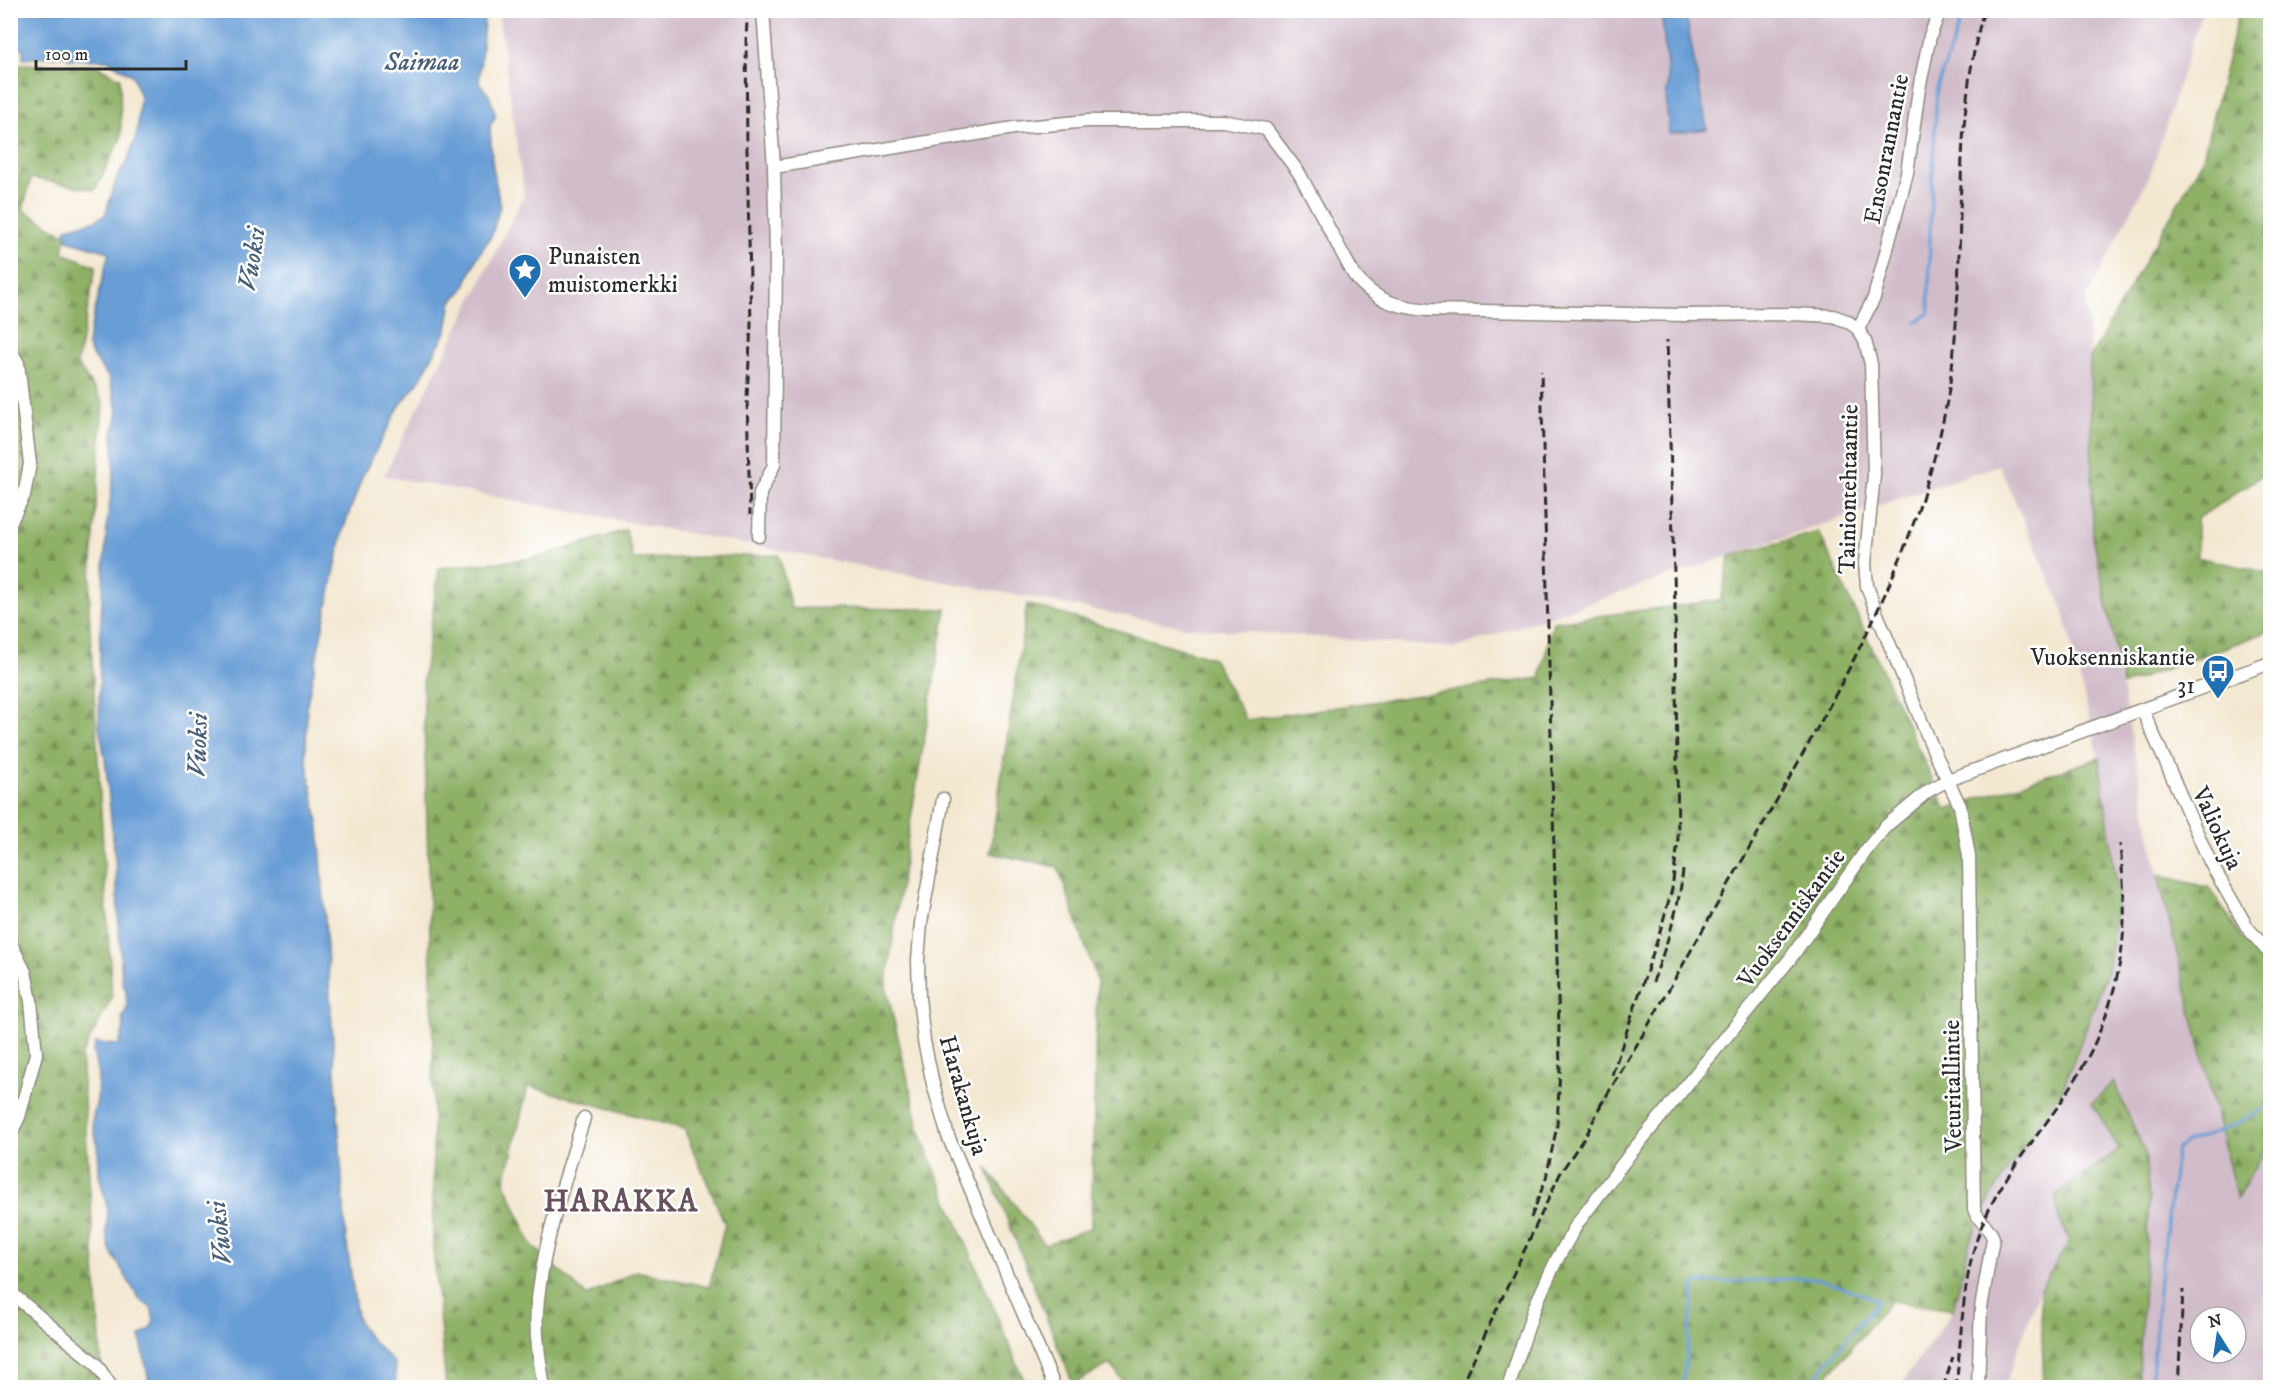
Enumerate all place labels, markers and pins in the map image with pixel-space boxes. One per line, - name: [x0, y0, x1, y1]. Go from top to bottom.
- place label: Punaisten muistomerkki: [548, 242, 678, 300]
- place icon: Punaisten muistomerkki: [507, 252, 543, 299]
- place label: Vuoksenniskantie 31: [2029, 643, 2195, 701]
- bus stop icon: Vuoksenniskantie 31: [2200, 653, 2236, 700]

